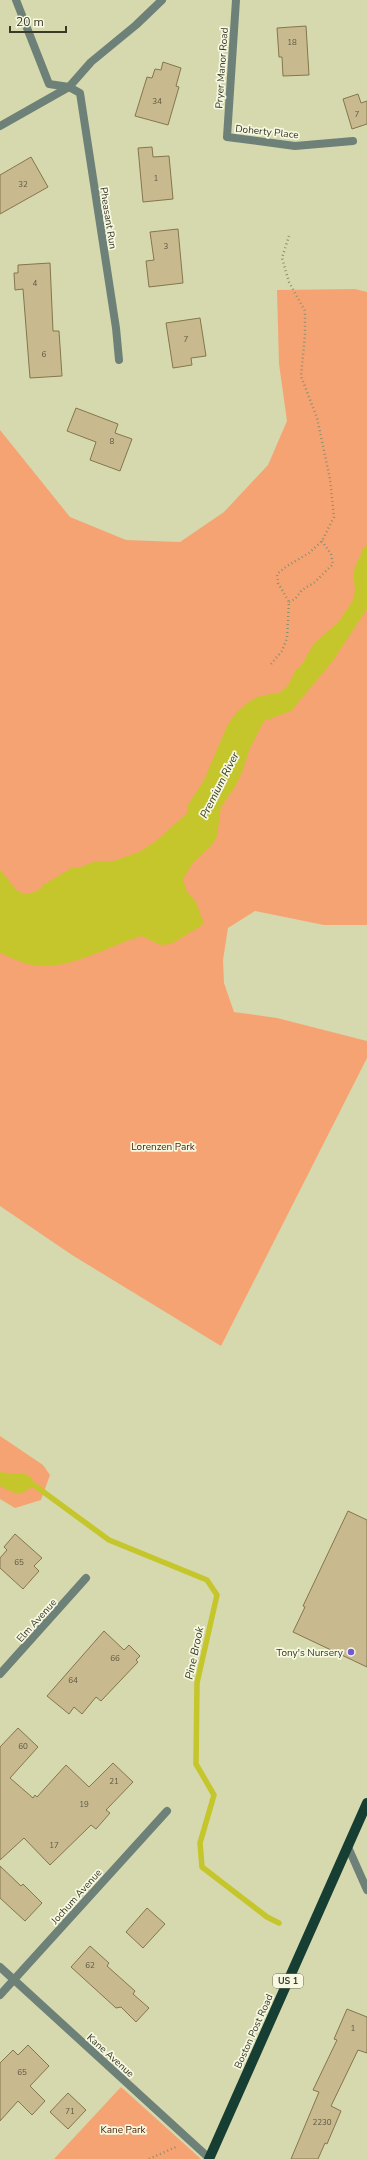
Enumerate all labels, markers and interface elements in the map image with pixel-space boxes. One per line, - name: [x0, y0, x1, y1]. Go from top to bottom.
- scale bar: [10, 8, 66, 34]
- text: 20 m: [16, 14, 44, 30]
- street label: Pryer Manor Road: [212, 27, 232, 109]
- house number: 18: [287, 37, 297, 48]
- house number: 34: [152, 96, 162, 107]
- house number: 7: [355, 109, 360, 120]
- street label: Doherty Place: [235, 122, 299, 142]
- house number: 1: [154, 173, 159, 184]
- house number: 32: [18, 179, 28, 190]
- street label: Pheasant Run: [96, 186, 120, 250]
- house number: 3: [164, 241, 169, 252]
- house number: 4: [33, 278, 38, 289]
- house number: 7: [184, 334, 189, 345]
- house number: 6: [42, 349, 47, 360]
- house number: 8: [110, 436, 115, 447]
- water label: Premium River: [196, 749, 243, 821]
- park label: Lorenzen Park: [131, 1140, 196, 1154]
- house number: 65: [14, 1557, 24, 1568]
- street label: Elm Avenue: [13, 1596, 60, 1645]
- water label: Pine Brook: [182, 1625, 207, 1681]
- place label: Tony's Nursery: [276, 1646, 344, 1660]
- marker: Tony's Nursery: [346, 1647, 356, 1657]
- house number: 66: [110, 1653, 120, 1664]
- house number: 64: [68, 1675, 78, 1686]
- house number: 60: [18, 1741, 28, 1752]
- house number: 21: [109, 1776, 119, 1787]
- house number: 19: [79, 1799, 89, 1810]
- house number: 17: [49, 1840, 59, 1851]
- street label: Jochum Avenue: [47, 1866, 105, 1928]
- house number: 62: [85, 1960, 95, 1971]
- road number: US 1: [273, 1974, 303, 1988]
- street label: Boston Post Road: [231, 1992, 277, 2071]
- house number: 1: [351, 2023, 356, 2034]
- street label: Kane Avenue: [84, 2031, 137, 2081]
- house number: 65: [17, 2067, 27, 2078]
- house number: 71: [65, 2106, 75, 2117]
- house number: 2230: [312, 2117, 332, 2128]
- park label: Kane Park: [100, 2123, 147, 2137]

